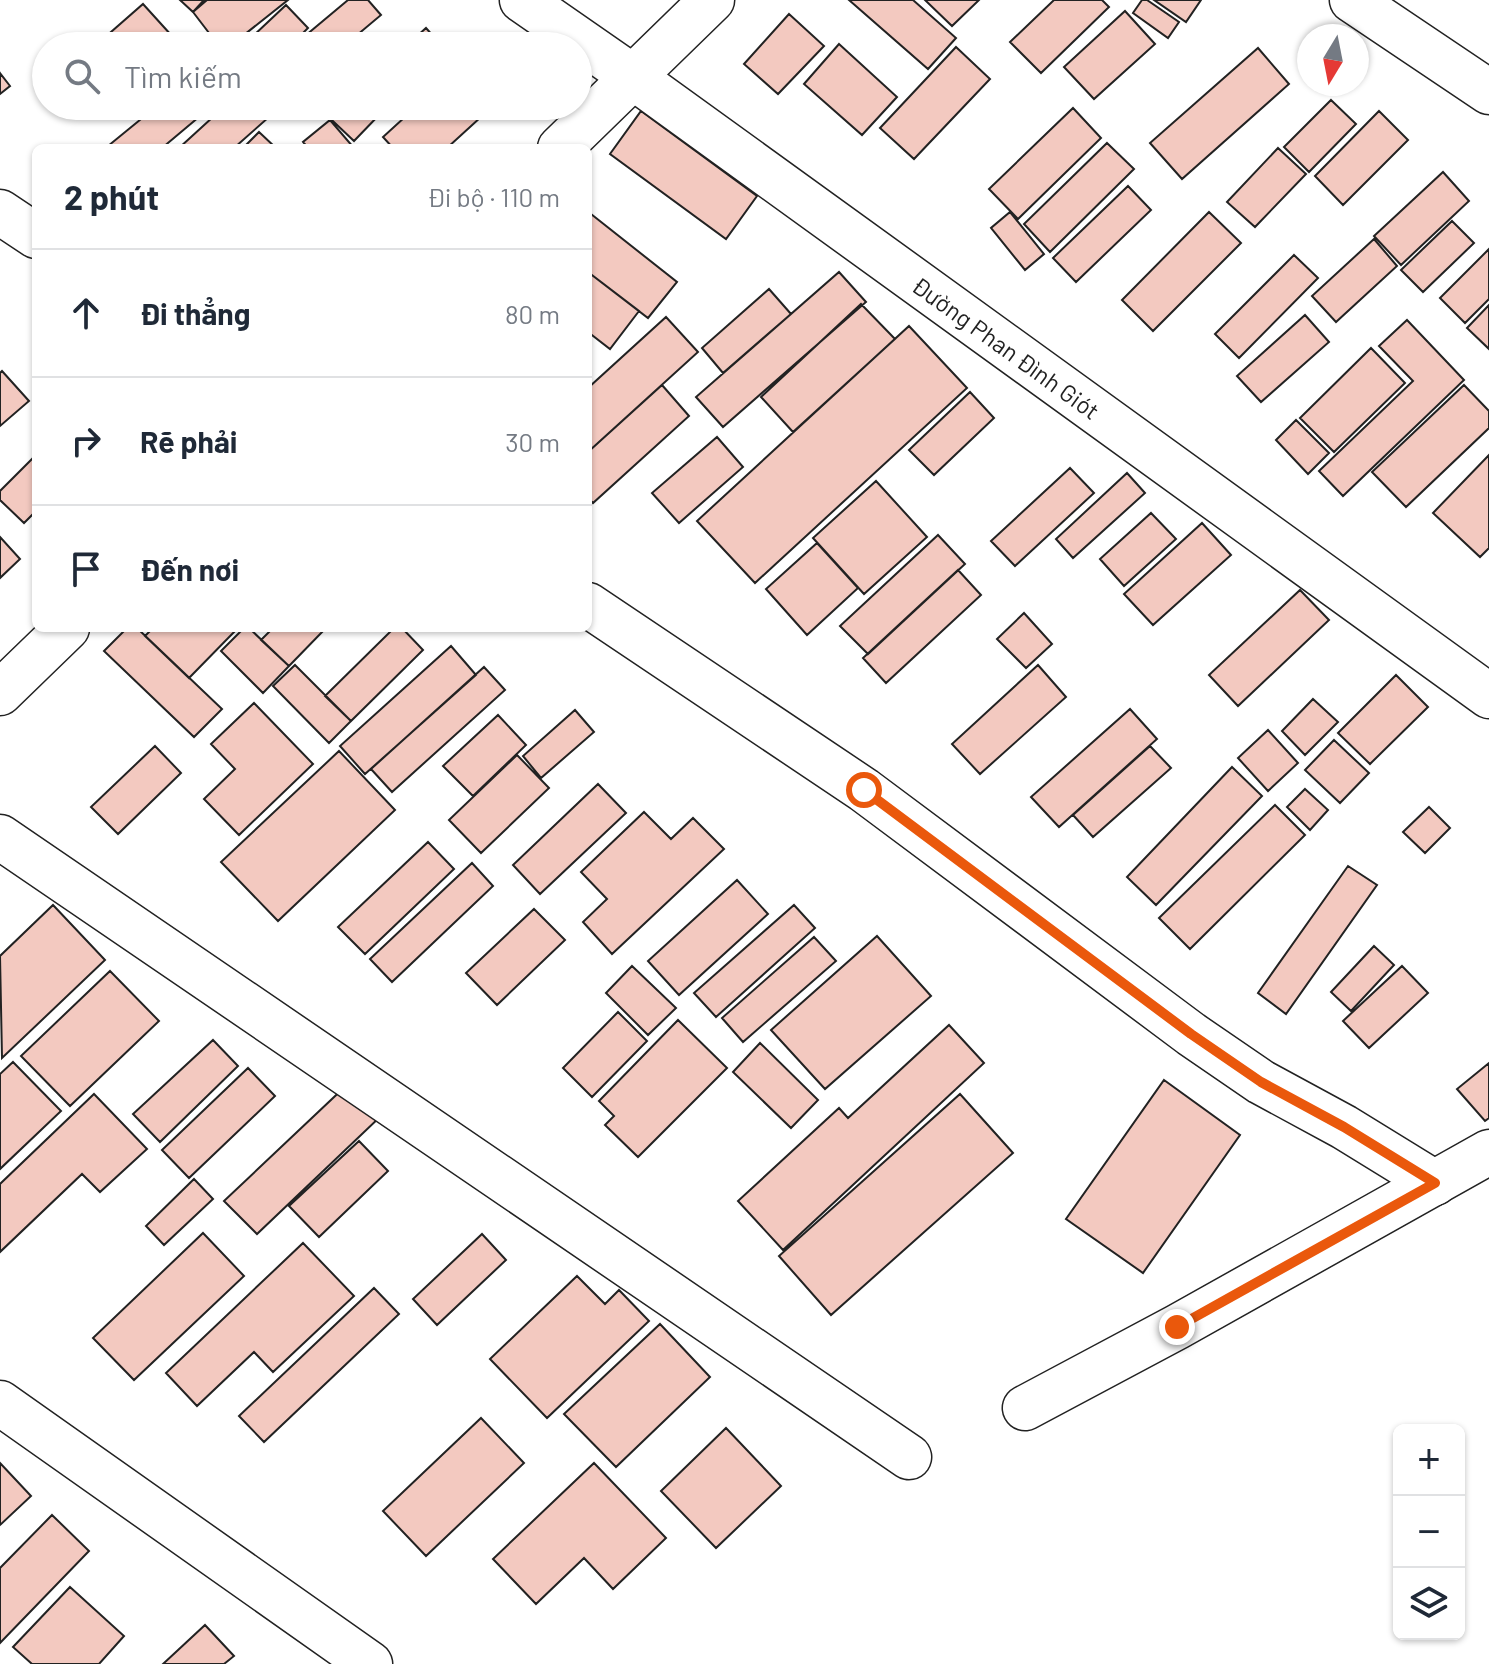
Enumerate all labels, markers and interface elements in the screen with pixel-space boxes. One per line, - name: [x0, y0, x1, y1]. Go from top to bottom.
- north arrow: [1297, 24, 1369, 96]
- search box: [32, 32, 592, 120]
- icon: search: [60, 54, 104, 98]
- text: Tìm kiếm: [124, 58, 242, 94]
- text: 2 phút: [64, 176, 159, 217]
- text: Đi bộ · 110 m: [427, 181, 560, 212]
- street label: Đường Phan Đình Giót: [907, 270, 1106, 425]
- icon: ahead: [64, 291, 108, 335]
- text: Đi thẳng: [140, 295, 250, 331]
- text: 80 m: [505, 298, 560, 329]
- icon: right: [64, 419, 108, 463]
- text: Rẽ phải: [140, 423, 237, 459]
- text: 30 m: [505, 426, 560, 457]
- icon: arrive: [64, 547, 108, 591]
- text: Đến nơi: [140, 551, 239, 587]
- route start: [846, 772, 882, 808]
- route end: [1159, 1309, 1195, 1345]
- map controls: [1393, 1424, 1465, 1640]
- button: +: [1393, 1424, 1465, 1496]
- button: −: [1393, 1496, 1465, 1568]
- button: layers: [1393, 1568, 1465, 1640]

